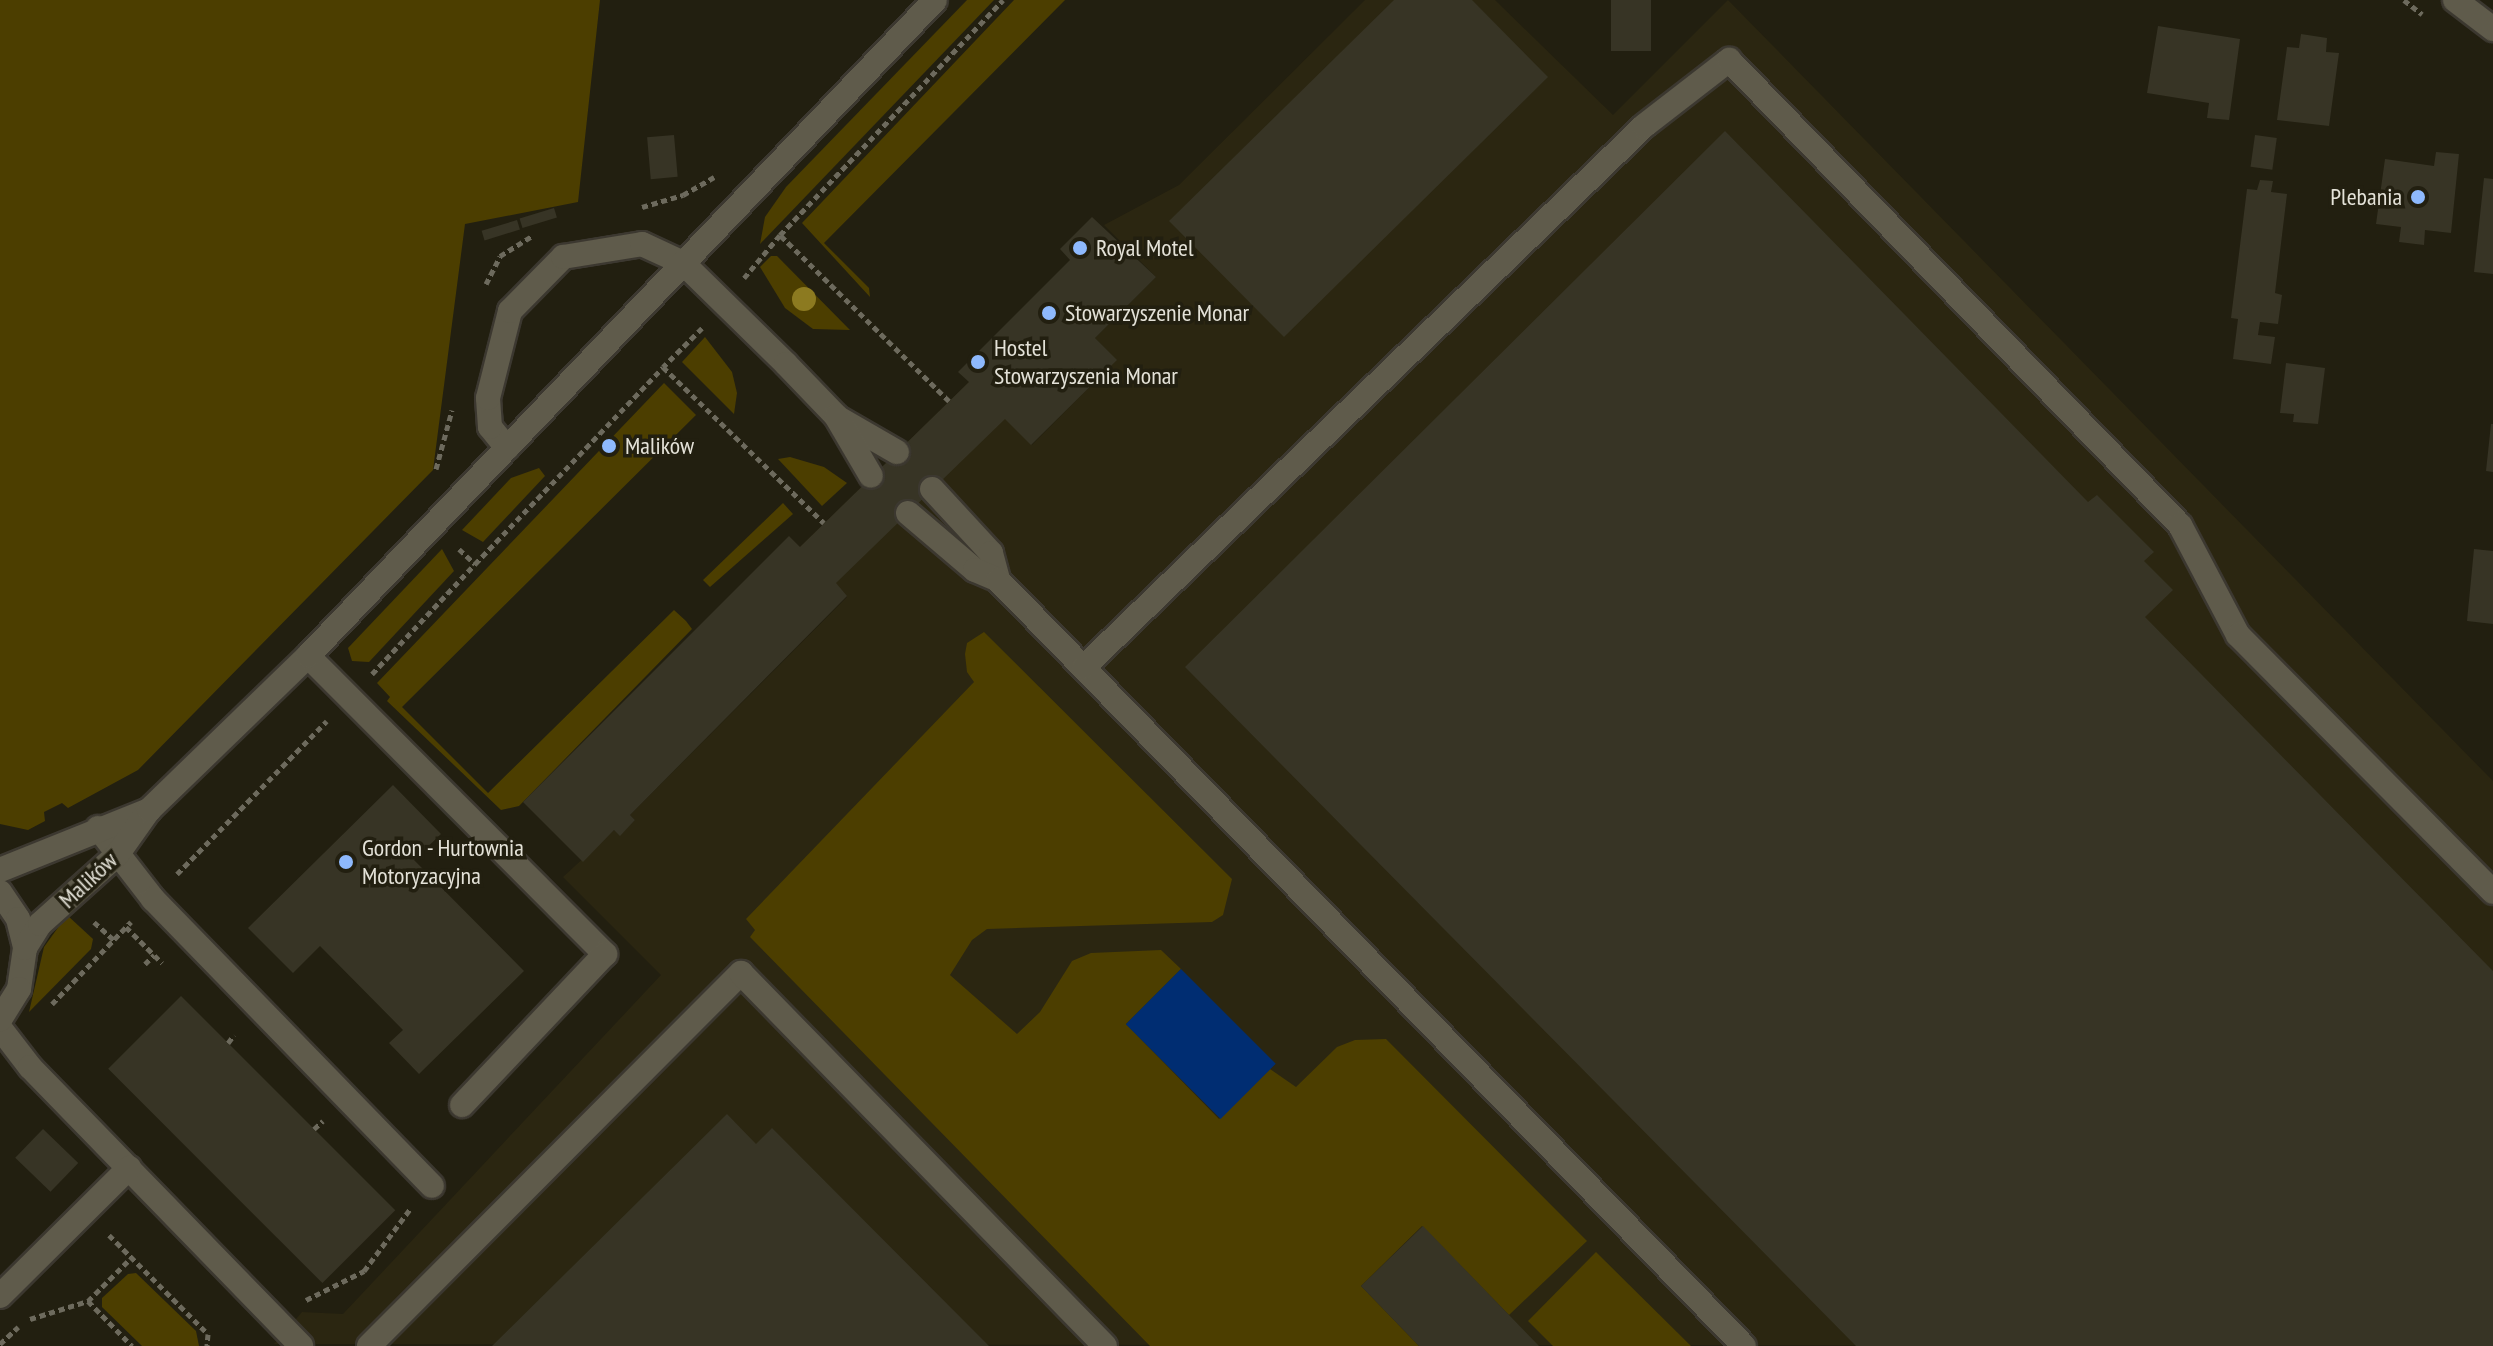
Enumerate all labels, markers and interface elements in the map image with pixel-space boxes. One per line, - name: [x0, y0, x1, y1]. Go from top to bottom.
- place label: Plebania: [2330, 183, 2402, 211]
- marker: Plebania: [2409, 188, 2427, 206]
- place label: Royal Motel: [1096, 234, 1194, 262]
- marker: Royal Motel: [1071, 239, 1089, 257]
- place label: Stowarzyszenie Monar: [1065, 299, 1249, 327]
- marker: Stowarzyszenie Monar: [1040, 304, 1058, 322]
- place label: Hostel Stowarzyszenia Monar: [994, 334, 1178, 390]
- marker: Hostel Stowarzyszenia Monar: [969, 353, 987, 371]
- place label: Malików: [625, 432, 694, 460]
- marker: Malików: [600, 437, 618, 455]
- place label: Gordon - Hurtownia Motoryzacyjna: [362, 834, 526, 890]
- street label: Malików: [53, 846, 123, 914]
- marker: Gordon - Hurtownia Motoryzacyjna: [337, 853, 355, 871]

